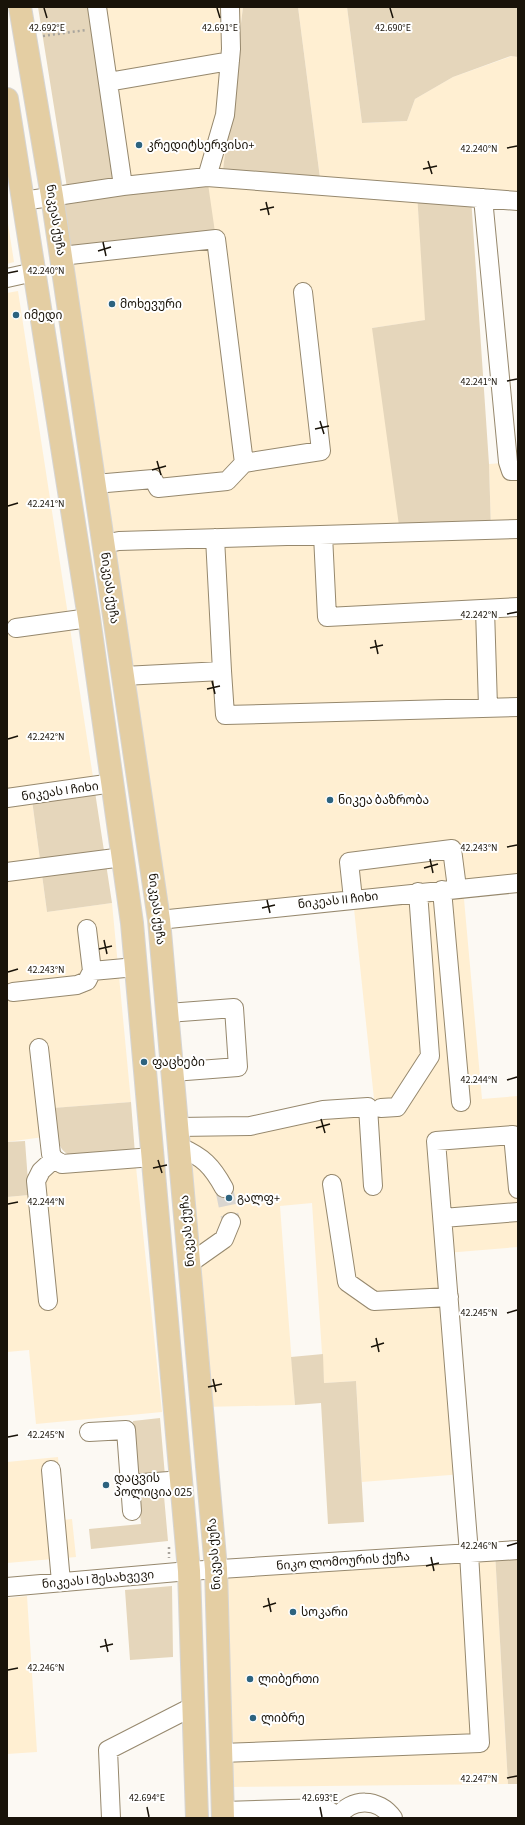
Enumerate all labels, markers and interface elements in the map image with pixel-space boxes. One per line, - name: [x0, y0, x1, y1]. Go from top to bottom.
- text: 42.692°E: [29, 21, 65, 35]
- text: 42.691°E: [202, 21, 238, 35]
- text: 42.690°E: [375, 21, 411, 35]
- place label: კრედიტსერვისი+: [147, 137, 254, 154]
- marker: კრედიტსერვისი+: [134, 140, 144, 150]
- text: 42.240°N: [460, 142, 498, 156]
- street label: ნიკეას ქუჩა: [41, 183, 70, 257]
- text: 42.240°N: [27, 264, 65, 278]
- place label: მოხევური: [120, 296, 182, 313]
- marker: მოხევური: [107, 299, 117, 309]
- place label: იმედი: [24, 307, 63, 324]
- marker: იმედი: [11, 310, 21, 320]
- text: 42.241°N: [460, 375, 498, 389]
- text: 42.241°N: [27, 497, 65, 511]
- street label: ნიკეას ქუჩა: [96, 551, 123, 625]
- text: 42.242°N: [460, 608, 498, 622]
- text: 42.242°N: [27, 730, 65, 744]
- street label: ნიკეას I ჩიხი: [20, 778, 100, 805]
- place label: ნიკეა ბაზრობა: [338, 792, 429, 809]
- marker: ნიკეა ბაზრობა: [325, 795, 335, 805]
- text: 42.243°N: [460, 841, 498, 855]
- street label: ნიკეას ქუჩა: [144, 872, 169, 946]
- street label: ნიკეას II ჩიხი: [297, 888, 379, 913]
- text: 42.243°N: [27, 963, 65, 977]
- place label: ფაცხები: [152, 1054, 205, 1071]
- marker: ფაცხები: [139, 1057, 149, 1067]
- text: 42.244°N: [460, 1073, 498, 1087]
- place label: გალფ+: [237, 1190, 280, 1207]
- marker: გალფ+: [224, 1193, 234, 1203]
- street label: ნიკეას ქუჩა: [176, 1194, 199, 1268]
- text: 42.244°N: [27, 1195, 65, 1209]
- text: 42.245°N: [460, 1306, 498, 1320]
- text: 42.245°N: [27, 1428, 65, 1442]
- place label: დაცვის პოლიცია 025: [114, 1470, 192, 1501]
- marker: დაცვის პოლიცია 025: [101, 1480, 111, 1490]
- street label: ნიკეას ქუჩა: [204, 1517, 225, 1591]
- text: 42.246°N: [460, 1539, 498, 1553]
- street label: ნიკო ლომოურის ქუჩა: [276, 1548, 410, 1575]
- street label: ნიკეას I შესახვევი: [41, 1566, 155, 1593]
- place label: სოკარი: [301, 1604, 348, 1621]
- marker: სოკარი: [288, 1607, 298, 1617]
- text: 42.246°N: [27, 1661, 65, 1675]
- place label: ლიბერთი: [258, 1671, 319, 1688]
- marker: ლიბერთი: [245, 1674, 255, 1684]
- place label: ლიბრე: [261, 1710, 305, 1727]
- marker: ლიბრე: [248, 1713, 258, 1723]
- text: 42.247°N: [460, 1772, 498, 1786]
- text: 42.694°E: [129, 1791, 165, 1805]
- text: 42.693°E: [302, 1791, 338, 1805]

